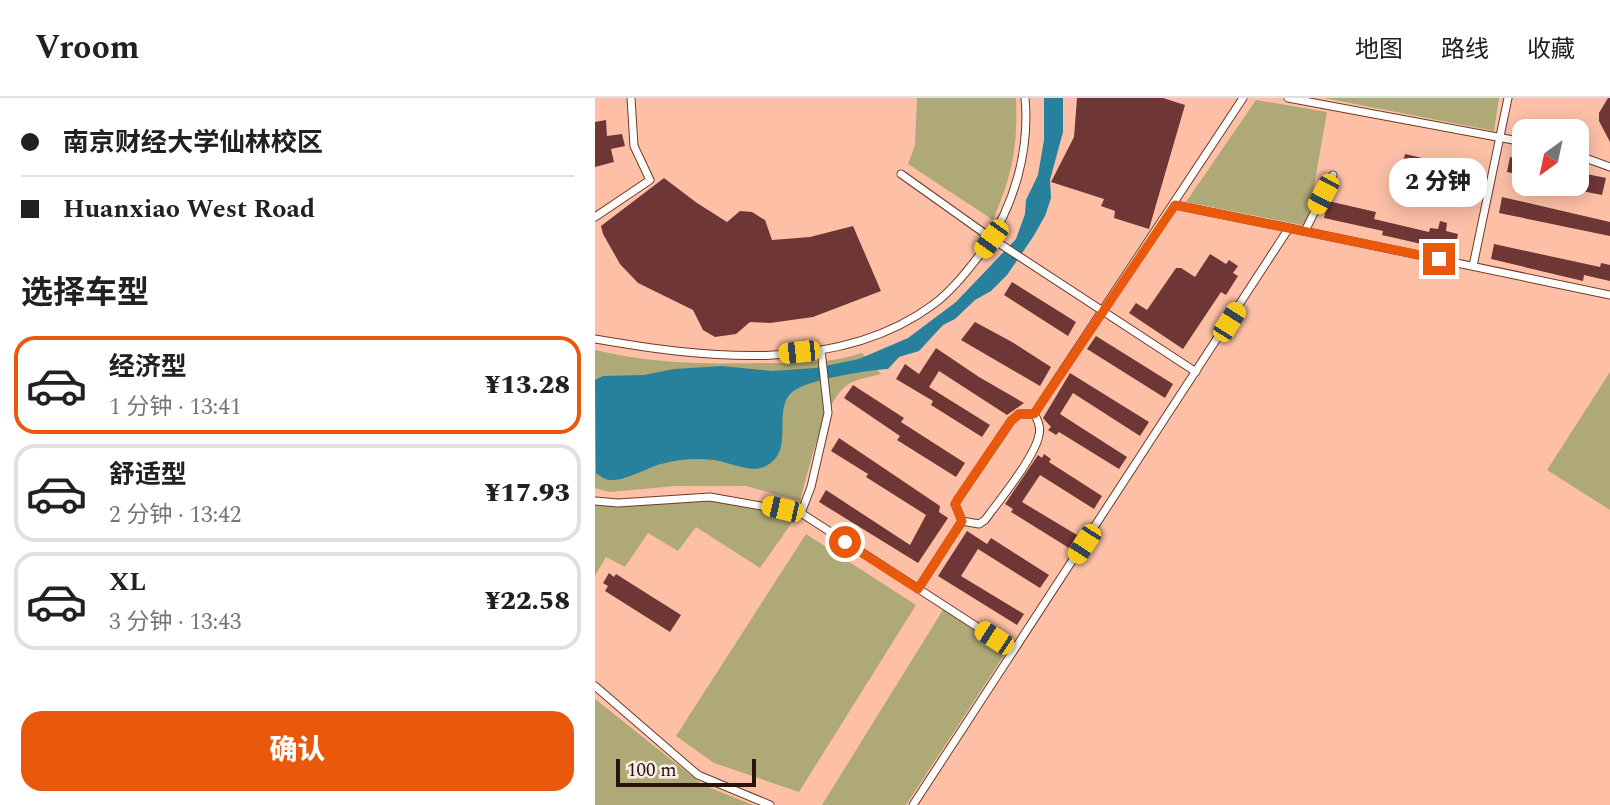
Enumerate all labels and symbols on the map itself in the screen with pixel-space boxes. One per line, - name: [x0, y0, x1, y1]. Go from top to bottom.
- north arrow: [1512, 119, 1589, 196]
- callout: 2 分钟: [1390, 158, 1488, 206]
- car: [1304, 171, 1343, 217]
- car: [971, 216, 1012, 262]
- route end: [1423, 243, 1455, 275]
- car: [1209, 299, 1250, 345]
- car: [778, 339, 821, 365]
- car: [760, 494, 805, 524]
- car: [1064, 521, 1105, 567]
- route start: [829, 526, 861, 558]
- car: [971, 618, 1018, 658]
- scale bar: [616, 756, 756, 788]

